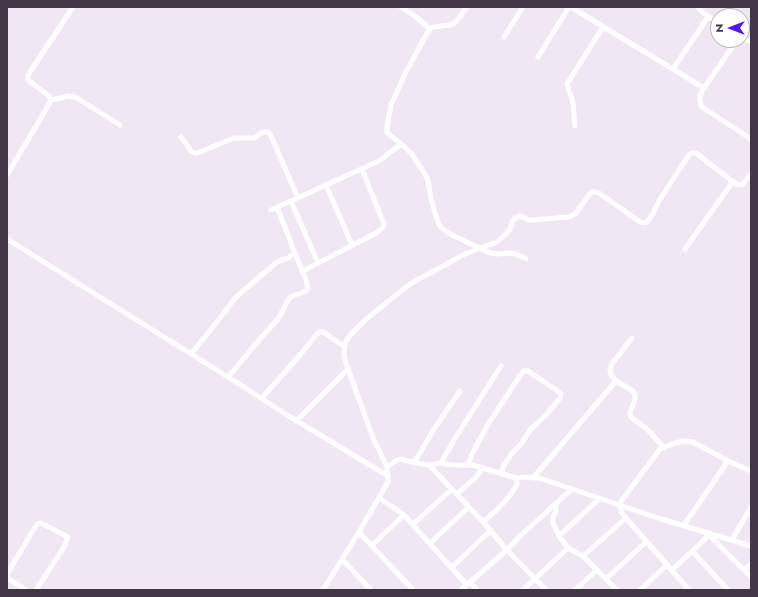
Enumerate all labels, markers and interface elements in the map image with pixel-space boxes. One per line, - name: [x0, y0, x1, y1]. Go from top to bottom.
- north arrow: [710, 8, 750, 48]
- text: N: [711, 24, 727, 32]

